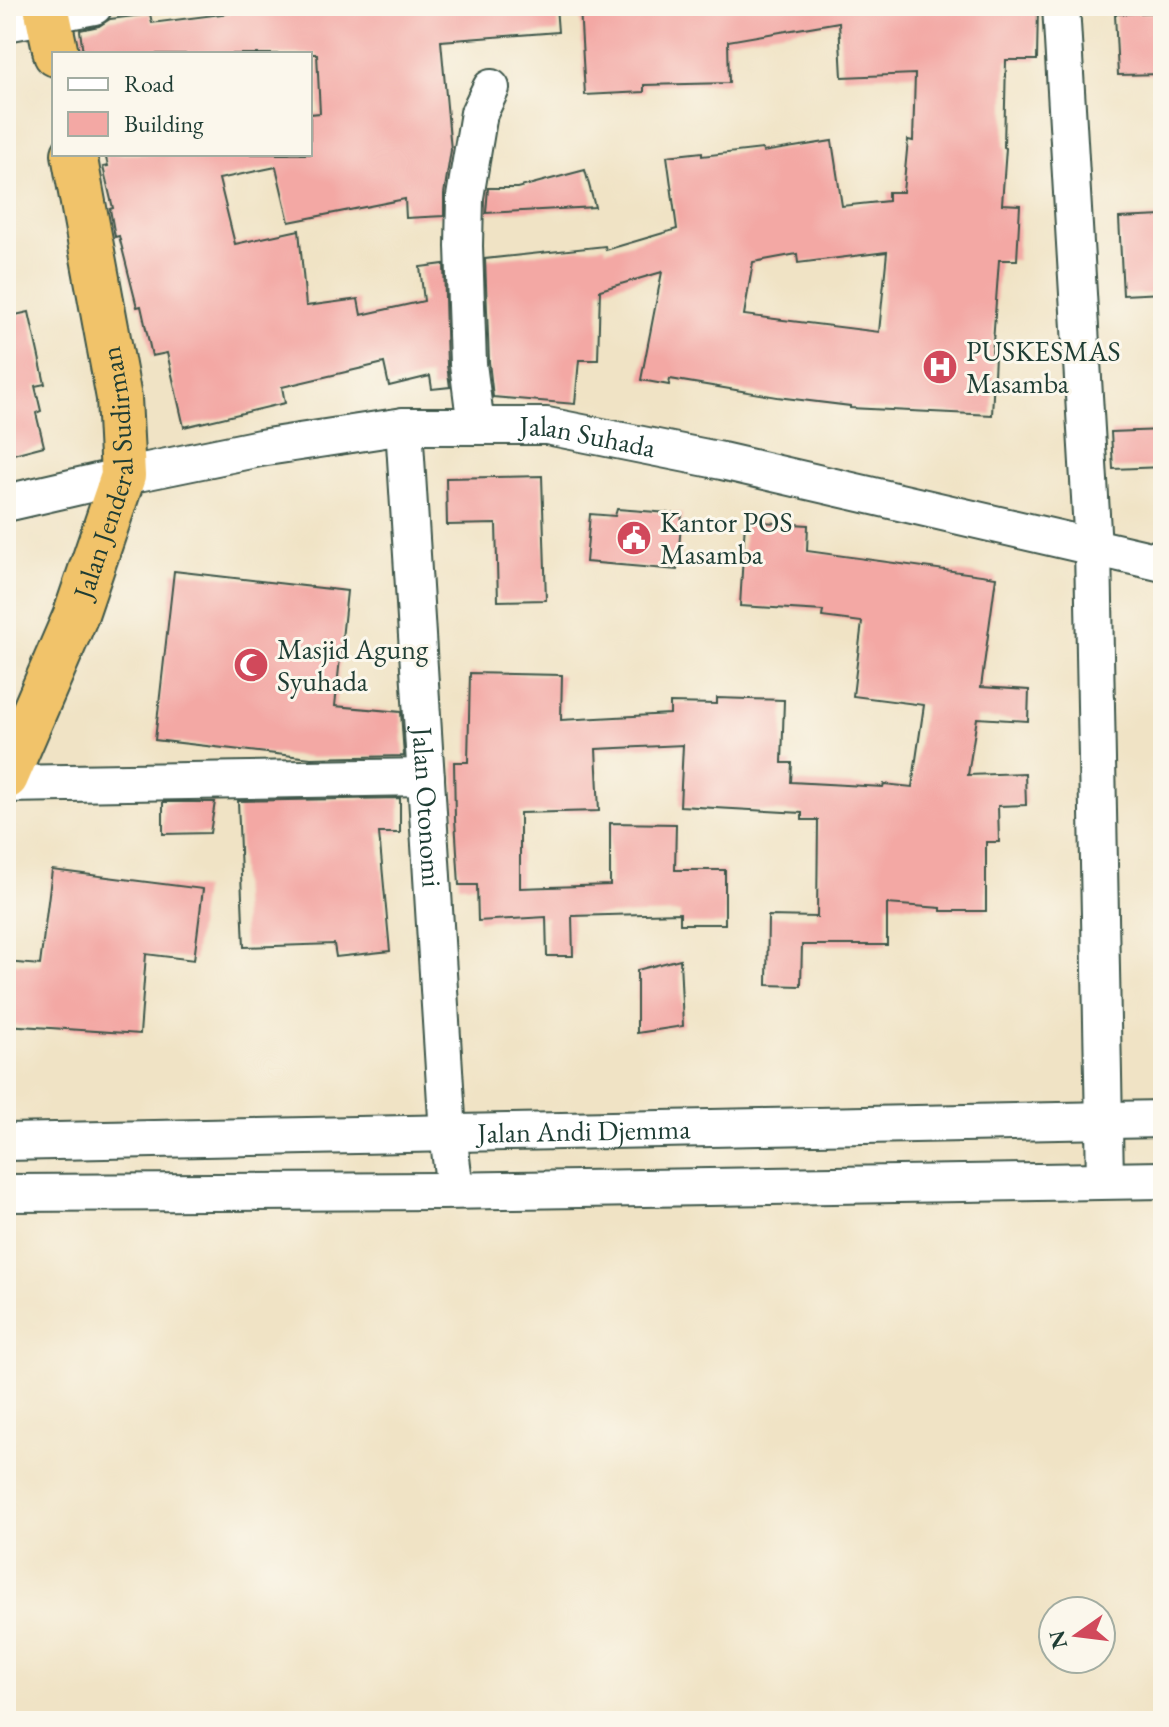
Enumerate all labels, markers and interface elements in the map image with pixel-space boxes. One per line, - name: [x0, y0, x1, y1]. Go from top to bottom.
- legend: [52, 52, 312, 156]
- text: Road: [124, 68, 175, 99]
- text: Building: [124, 108, 204, 139]
- place label: PUSKESMAS Masamba: [966, 333, 1121, 401]
- street label: Jalan Jenderal Sudirman: [64, 344, 141, 605]
- hospital icon: PUSKESMAS Masamba: [921, 348, 959, 386]
- street label: Jalan Suhada: [518, 408, 660, 465]
- place label: Kantor POS Masamba: [660, 504, 792, 572]
- public building icon: Kantor POS Masamba: [615, 519, 653, 557]
- place label: Masjid Agung Syuhada: [277, 631, 429, 699]
- mosque icon: Masjid Agung Syuhada: [232, 646, 270, 684]
- street label: Jalan Otonomi: [405, 724, 451, 889]
- street label: Jalan Andi Djemma: [475, 1110, 692, 1151]
- north arrow: [1037, 1595, 1117, 1675]
- text: N: [1042, 1627, 1074, 1652]

